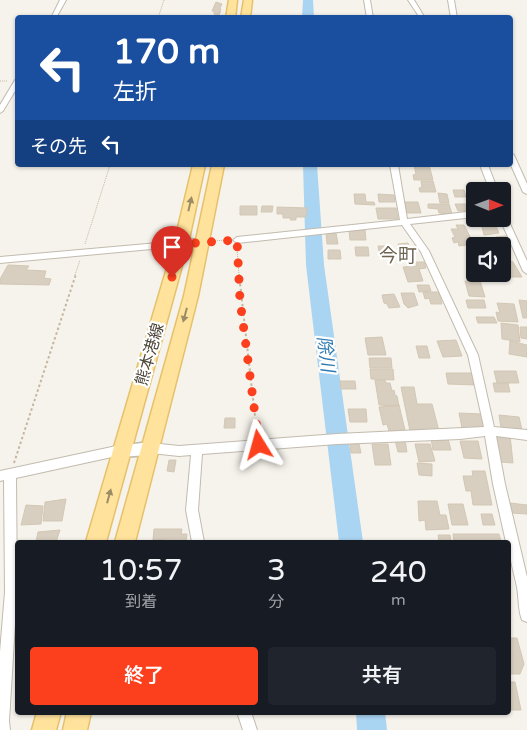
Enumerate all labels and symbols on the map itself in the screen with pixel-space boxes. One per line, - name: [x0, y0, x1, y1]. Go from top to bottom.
- north arrow: [466, 182, 511, 228]
- one-way arrow: [186, 197, 194, 212]
- pin: [151, 226, 193, 277]
- district label: 今町: [379, 245, 417, 267]
- one-way arrow: [181, 308, 189, 323]
- street label: 熊本港線: [132, 321, 168, 388]
- water label: 除川: [313, 335, 339, 375]
- position arrow: [232, 418, 284, 470]
- one-way arrow: [105, 488, 113, 503]

